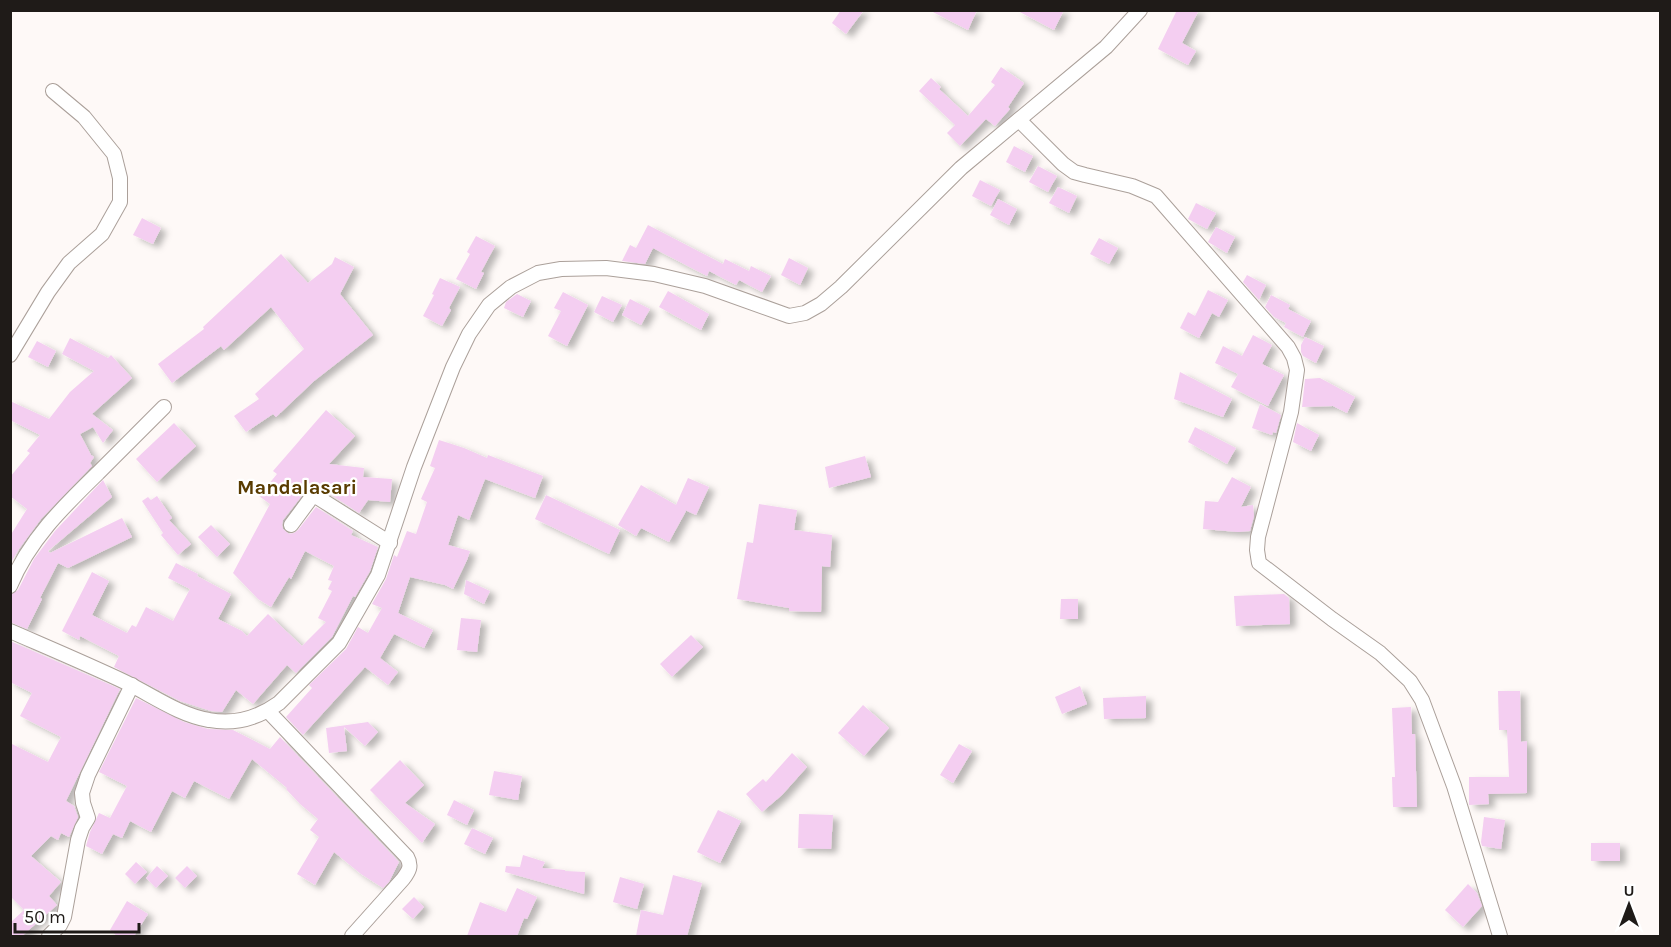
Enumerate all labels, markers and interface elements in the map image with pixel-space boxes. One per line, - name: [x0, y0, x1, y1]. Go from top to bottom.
- district label: Mandalasari: [237, 476, 357, 499]
- north arrow: [1599, 875, 1659, 935]
- text: U: [1623, 881, 1635, 900]
- scale bar: [15, 896, 140, 934]
- text: 50 m: [24, 906, 66, 928]

